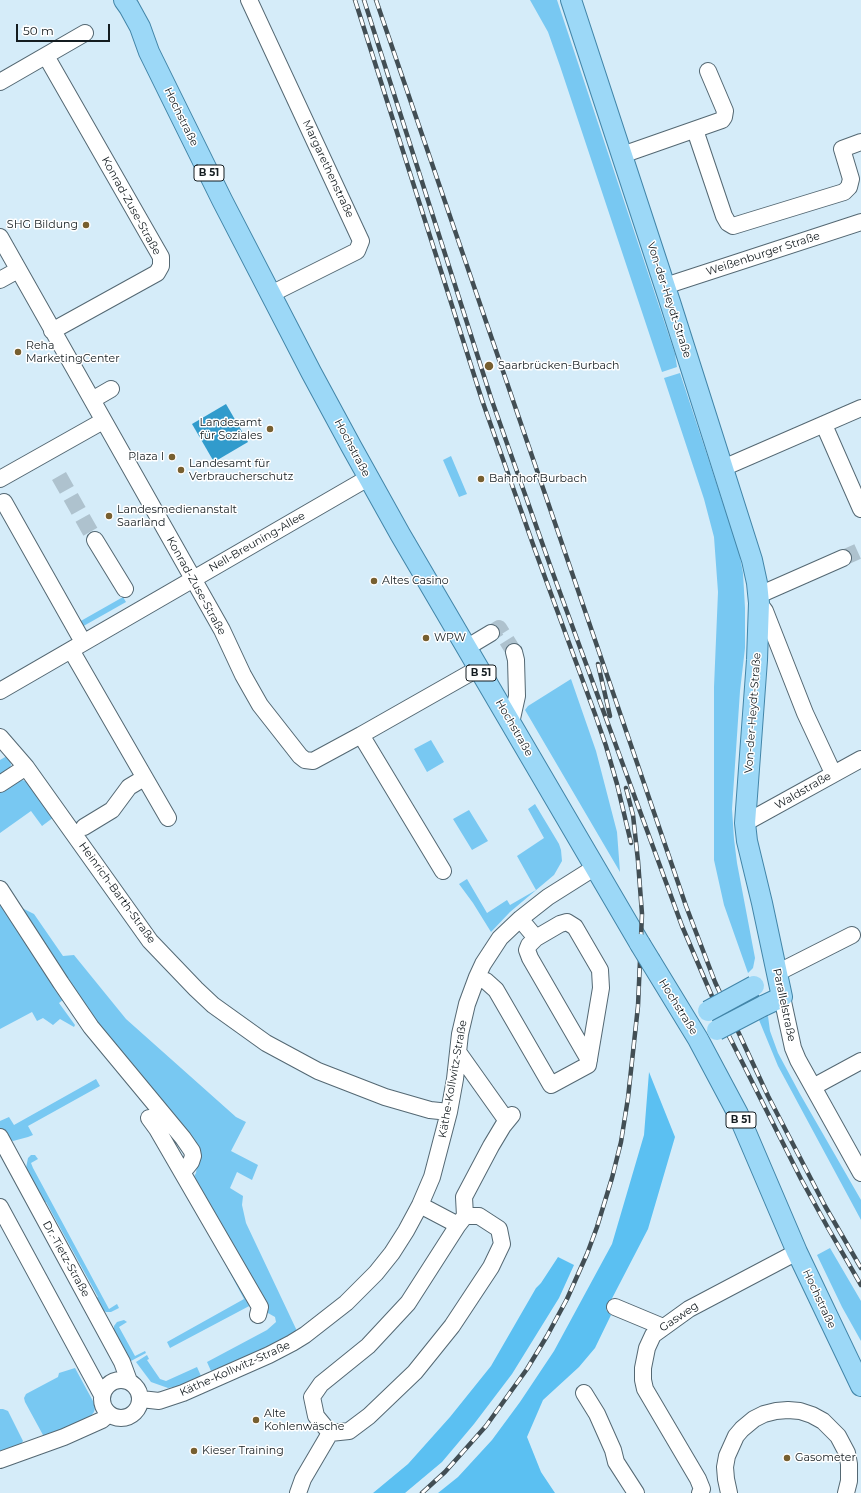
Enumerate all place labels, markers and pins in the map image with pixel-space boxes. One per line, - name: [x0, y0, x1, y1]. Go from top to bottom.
- place label: SHG Bildung: [7, 218, 78, 232]
- marker: SHG Bildung: [81, 220, 91, 230]
- place label: Reha MarketingCenter: [26, 339, 120, 365]
- marker: Reha MarketingCenter: [13, 347, 23, 357]
- place label: Saarbrücken-Burbach: [498, 359, 620, 373]
- marker: Saarbrücken-Burbach: [483, 360, 495, 372]
- place label: Landesamt für Soziales: [199, 416, 262, 442]
- marker: Landesamt für Soziales: [265, 424, 275, 434]
- place label: Plaza I: [128, 450, 164, 464]
- marker: Plaza I: [167, 452, 177, 462]
- place label: Landesamt für Verbraucherschutz: [189, 457, 293, 483]
- marker: Landesamt für Verbraucherschutz: [176, 465, 186, 475]
- place label: Bahnhof Burbach: [489, 472, 587, 486]
- marker: Bahnhof Burbach: [476, 474, 486, 484]
- place label: Landesmedienanstalt Saarland: [117, 503, 237, 529]
- marker: Landesmedienanstalt Saarland: [104, 511, 114, 521]
- place label: Altes Casino: [382, 574, 449, 588]
- marker: Altes Casino: [369, 576, 379, 586]
- place label: WPW: [434, 631, 466, 645]
- marker: WPW: [421, 633, 431, 643]
- place label: Alte Kohlenwäsche: [264, 1407, 344, 1433]
- marker: Alte Kohlenwäsche: [251, 1415, 261, 1425]
- place label: Kieser Training: [202, 1444, 284, 1458]
- marker: Kieser Training: [189, 1446, 199, 1456]
- place label: Gasometer: [795, 1451, 856, 1465]
- marker: Gasometer: [782, 1453, 792, 1463]

